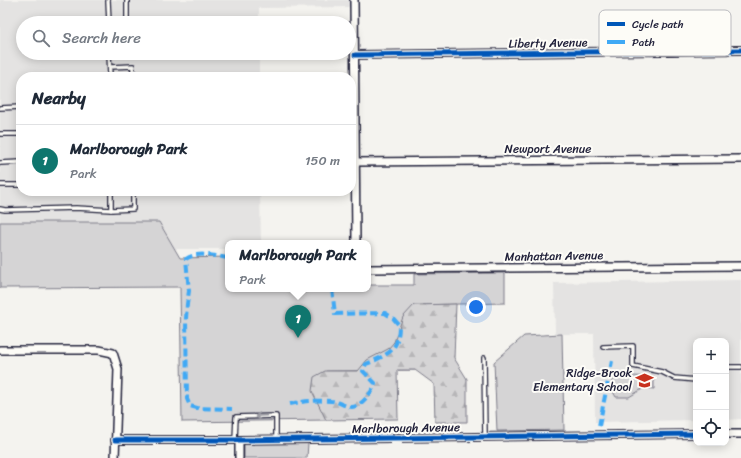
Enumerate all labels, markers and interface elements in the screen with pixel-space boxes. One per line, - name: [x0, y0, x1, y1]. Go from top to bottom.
- legend: [599, 10, 731, 56]
- text: Cycle path: [632, 15, 684, 34]
- search box: [16, 16, 356, 60]
- text: Search here: [62, 25, 141, 51]
- icon: search: [30, 27, 52, 49]
- street label: Liberty Avenue: [508, 31, 588, 55]
- text: Path: [632, 33, 655, 52]
- text: Nearby: [32, 83, 86, 113]
- text: Marlborough Park: [70, 136, 188, 162]
- street label: Newport Avenue: [505, 138, 591, 160]
- text: 1: [42, 149, 48, 172]
- text: 150 m: [305, 149, 340, 172]
- text: Park: [70, 162, 97, 185]
- popup: [225, 240, 371, 292]
- text: Marlborough Park: [239, 242, 357, 268]
- street label: Manhattan Avenue: [505, 244, 604, 268]
- text: Park: [239, 268, 266, 291]
- your location: [466, 297, 486, 317]
- pin: 1: [285, 305, 311, 338]
- map controls: [693, 338, 729, 446]
- button: +: [693, 338, 729, 374]
- place label: Ridge-Brook Elementary School: [533, 362, 633, 398]
- school or university icon: Ridge-Brook Elementary School: [635, 370, 655, 390]
- button: −: [693, 374, 729, 410]
- button: locate: [693, 410, 729, 446]
- one-way arrow: [255, 412, 268, 420]
- street label: Marlborough Avenue: [352, 416, 460, 440]

